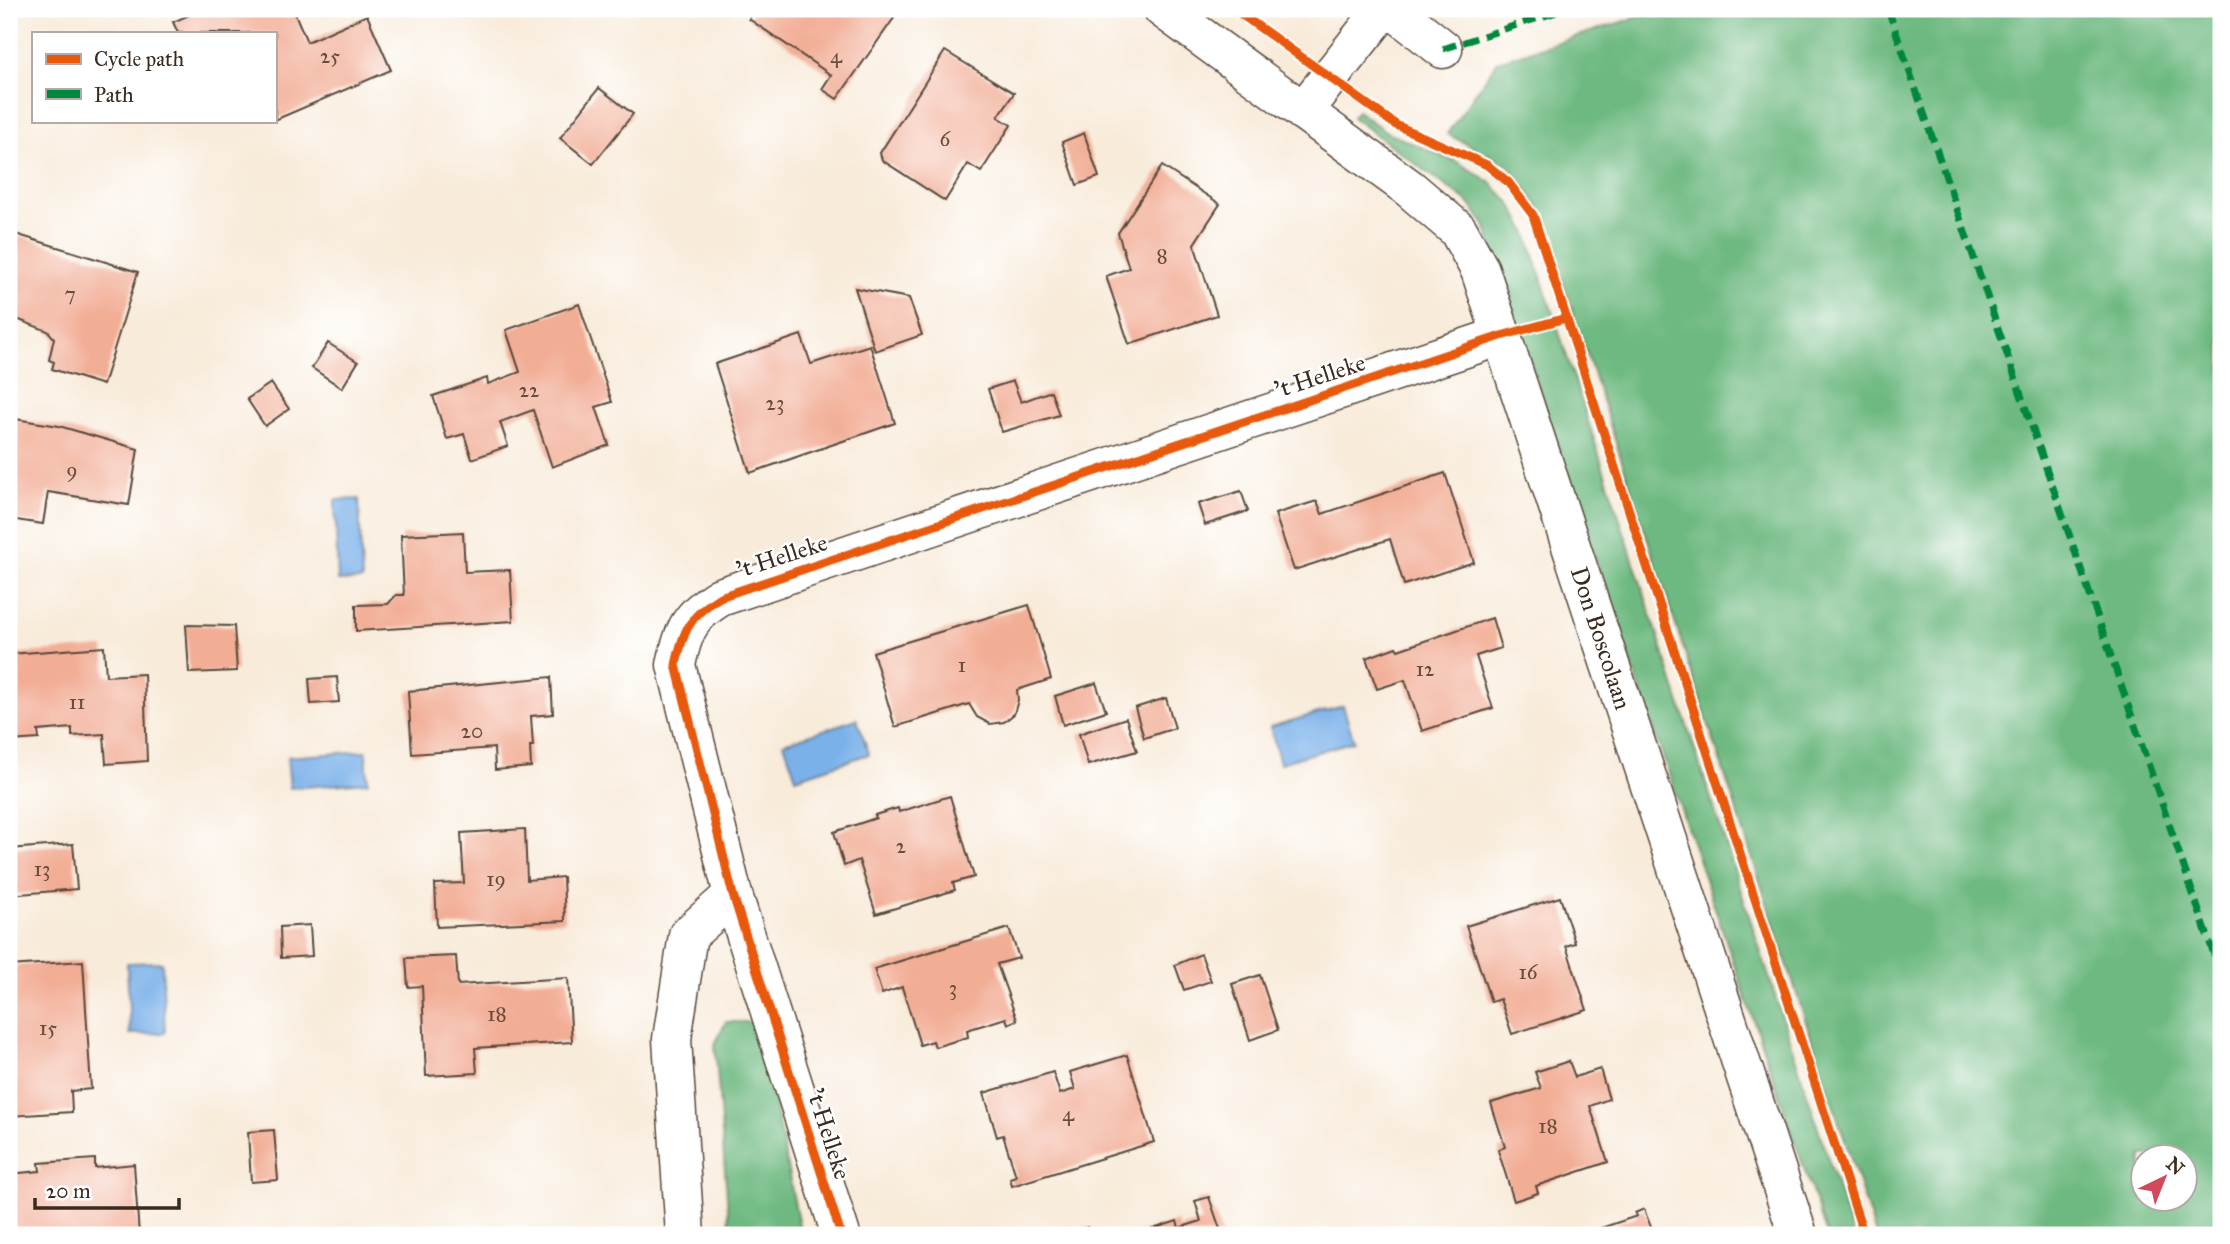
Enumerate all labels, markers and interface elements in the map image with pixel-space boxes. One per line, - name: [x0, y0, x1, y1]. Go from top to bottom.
- legend: [32, 32, 276, 122]
- house number: 25: [320, 43, 340, 69]
- house number: 4: [830, 43, 843, 69]
- text: Cycle path: [94, 46, 185, 72]
- text: Path: [94, 82, 134, 108]
- house number: 6: [940, 126, 952, 152]
- house number: 8: [1156, 243, 1168, 269]
- house number: 7: [64, 281, 76, 307]
- street label: 't Helleke: [1271, 347, 1369, 405]
- house number: 22: [519, 377, 540, 403]
- house number: 23: [766, 390, 784, 416]
- house number: 9: [66, 457, 78, 483]
- street label: 't Helleke: [733, 527, 831, 585]
- street label: Don Boscolaan: [1564, 563, 1638, 713]
- house number: 1: [958, 652, 966, 678]
- house number: 12: [1416, 656, 1435, 682]
- house number: 11: [69, 689, 85, 715]
- house number: 20: [461, 718, 483, 744]
- house number: 2: [896, 833, 907, 859]
- house number: 13: [34, 856, 50, 882]
- house number: 19: [486, 866, 506, 892]
- house number: 16: [1518, 959, 1539, 985]
- house number: 3: [949, 975, 957, 1001]
- house number: 18: [487, 1001, 507, 1027]
- house number: 15: [39, 1015, 57, 1041]
- street label: 't Helleke: [800, 1085, 858, 1183]
- house number: 4: [1062, 1101, 1075, 1127]
- house number: 18: [1538, 1113, 1558, 1139]
- north arrow: [2128, 1142, 2198, 1212]
- text: N: [2162, 1152, 2189, 1180]
- scale bar: [35, 1167, 178, 1211]
- text: 20 m: [46, 1178, 91, 1204]

